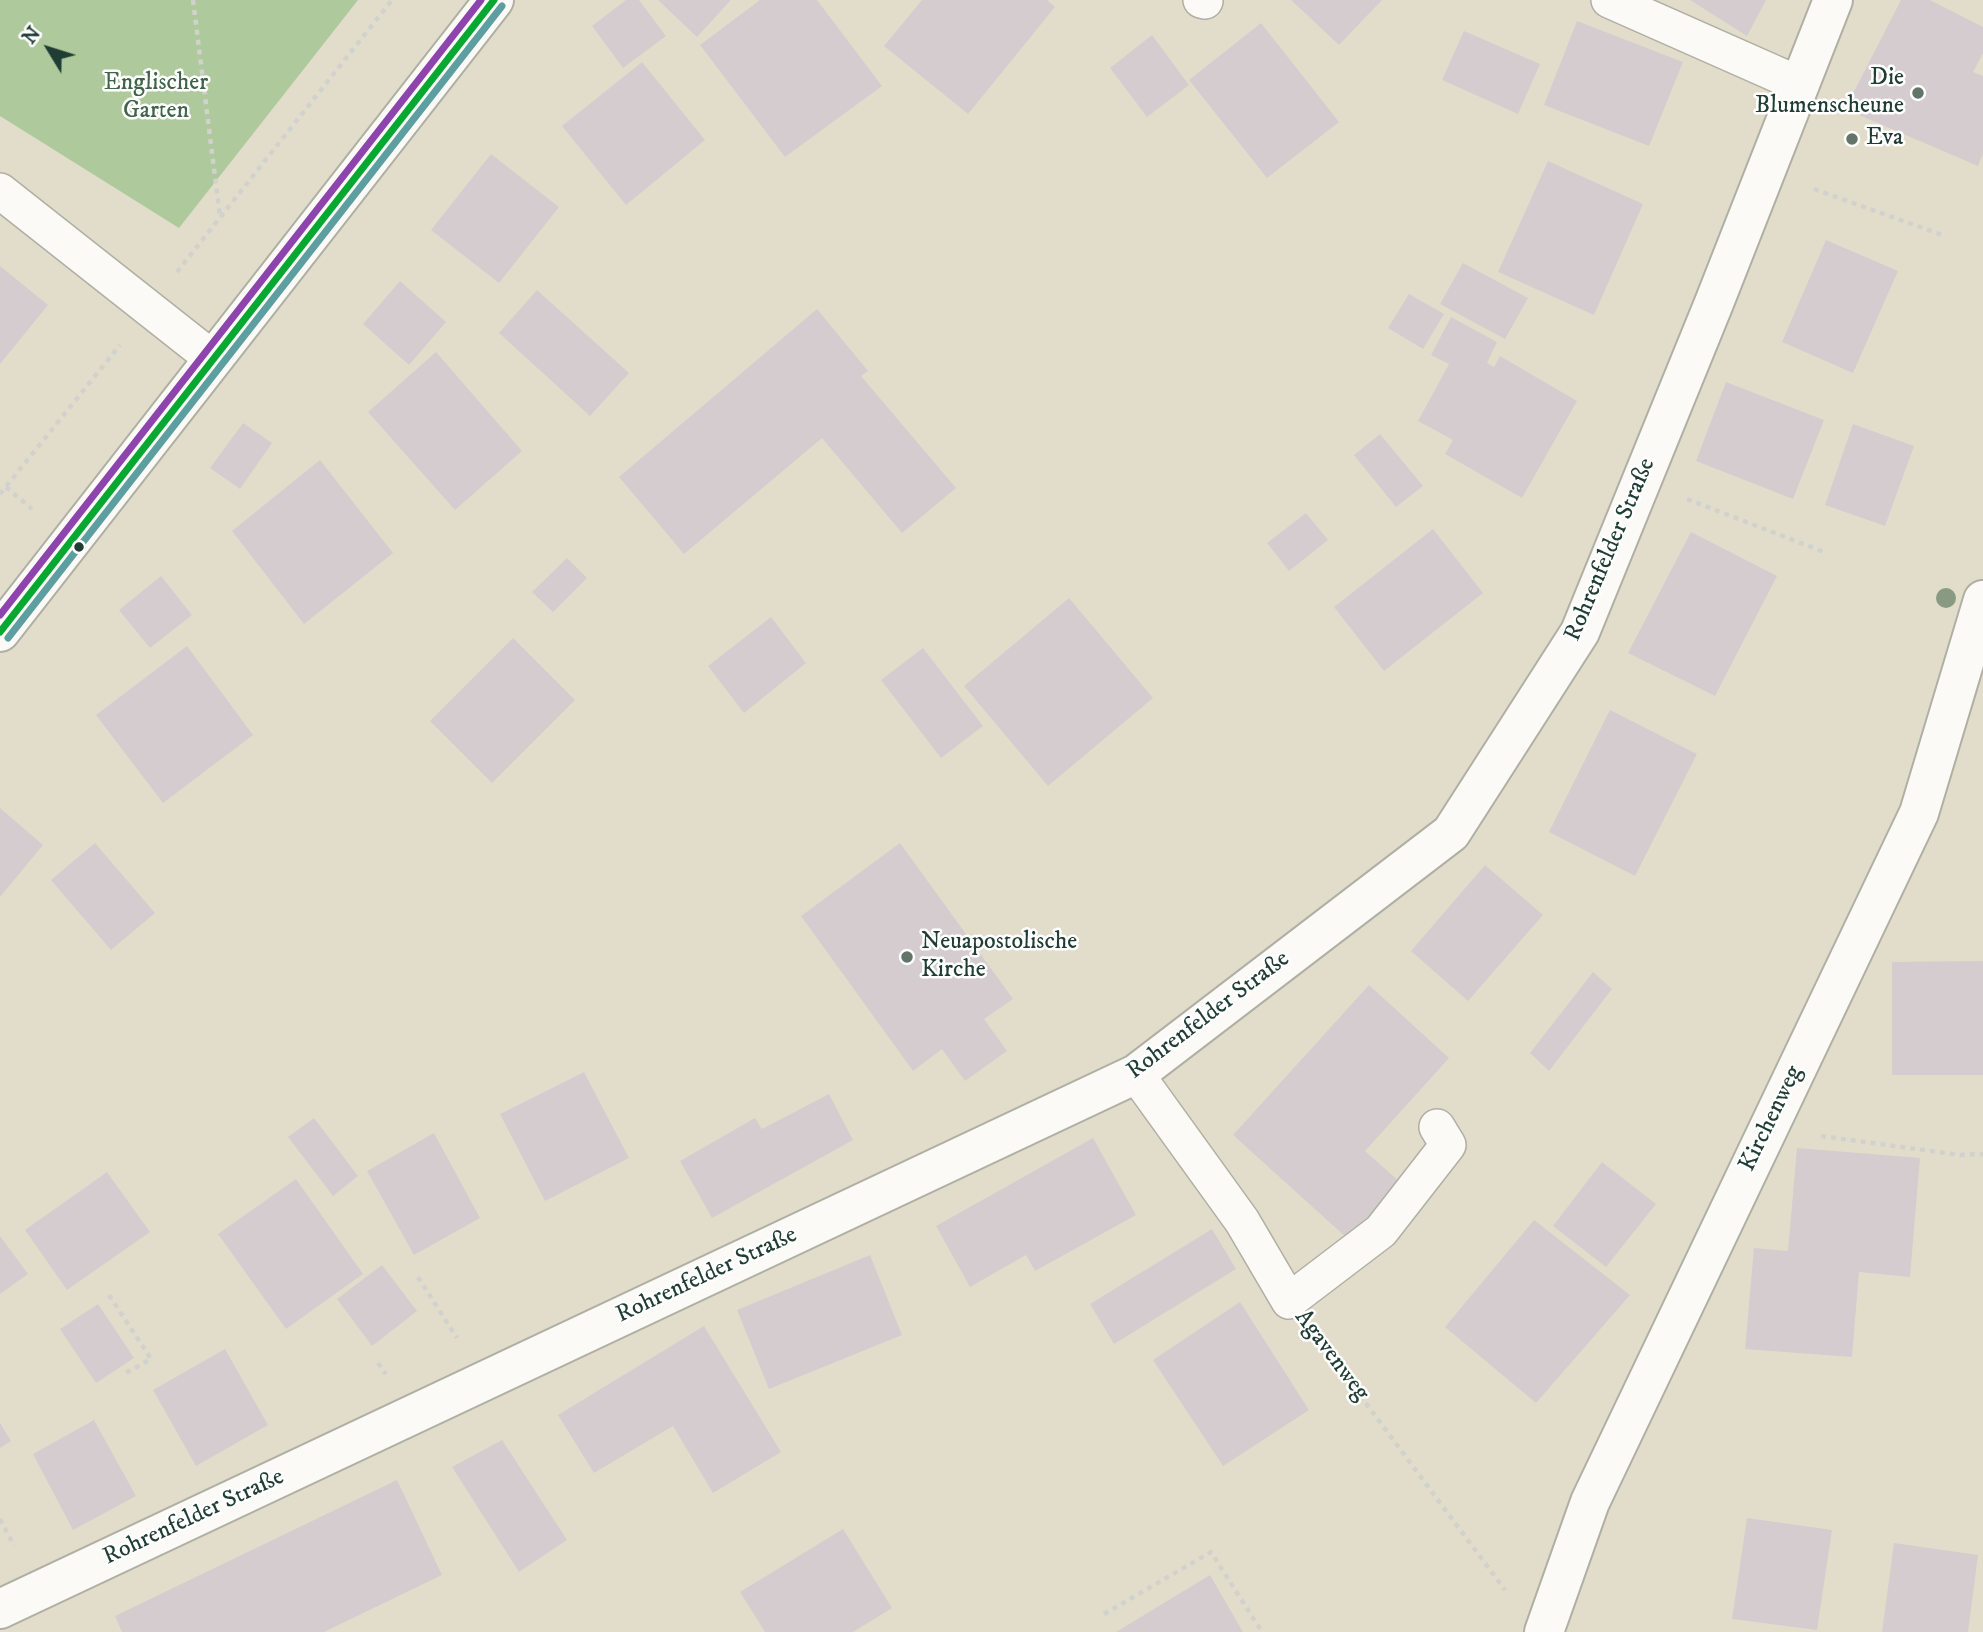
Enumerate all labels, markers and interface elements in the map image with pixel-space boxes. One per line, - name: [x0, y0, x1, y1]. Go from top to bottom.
- north arrow: [14, 14, 84, 84]
- text: N: [18, 23, 46, 49]
- place label: Die Blumenscheune: [1755, 65, 1904, 121]
- park label: Englischer Garten: [104, 70, 208, 126]
- marker: Die Blumenscheune: [1910, 85, 1926, 101]
- place label: Eva: [1866, 125, 1903, 153]
- marker: Eva: [1844, 131, 1860, 147]
- street label: Rohrenfelder Straße: [1559, 454, 1663, 646]
- unlabelled marker: [72, 540, 86, 554]
- place label: Neuapostolische Kirche: [921, 929, 1077, 985]
- street label: Rohrenfelder Straße: [1122, 946, 1296, 1086]
- marker: Neuapostolische Kirche: [899, 949, 915, 965]
- street label: Kirchenweg: [1734, 1061, 1810, 1177]
- street label: Rohrenfelder Straße: [612, 1222, 802, 1330]
- street label: Agavenweg: [1287, 1305, 1375, 1407]
- street label: Rohrenfelder Straße: [99, 1464, 289, 1572]

